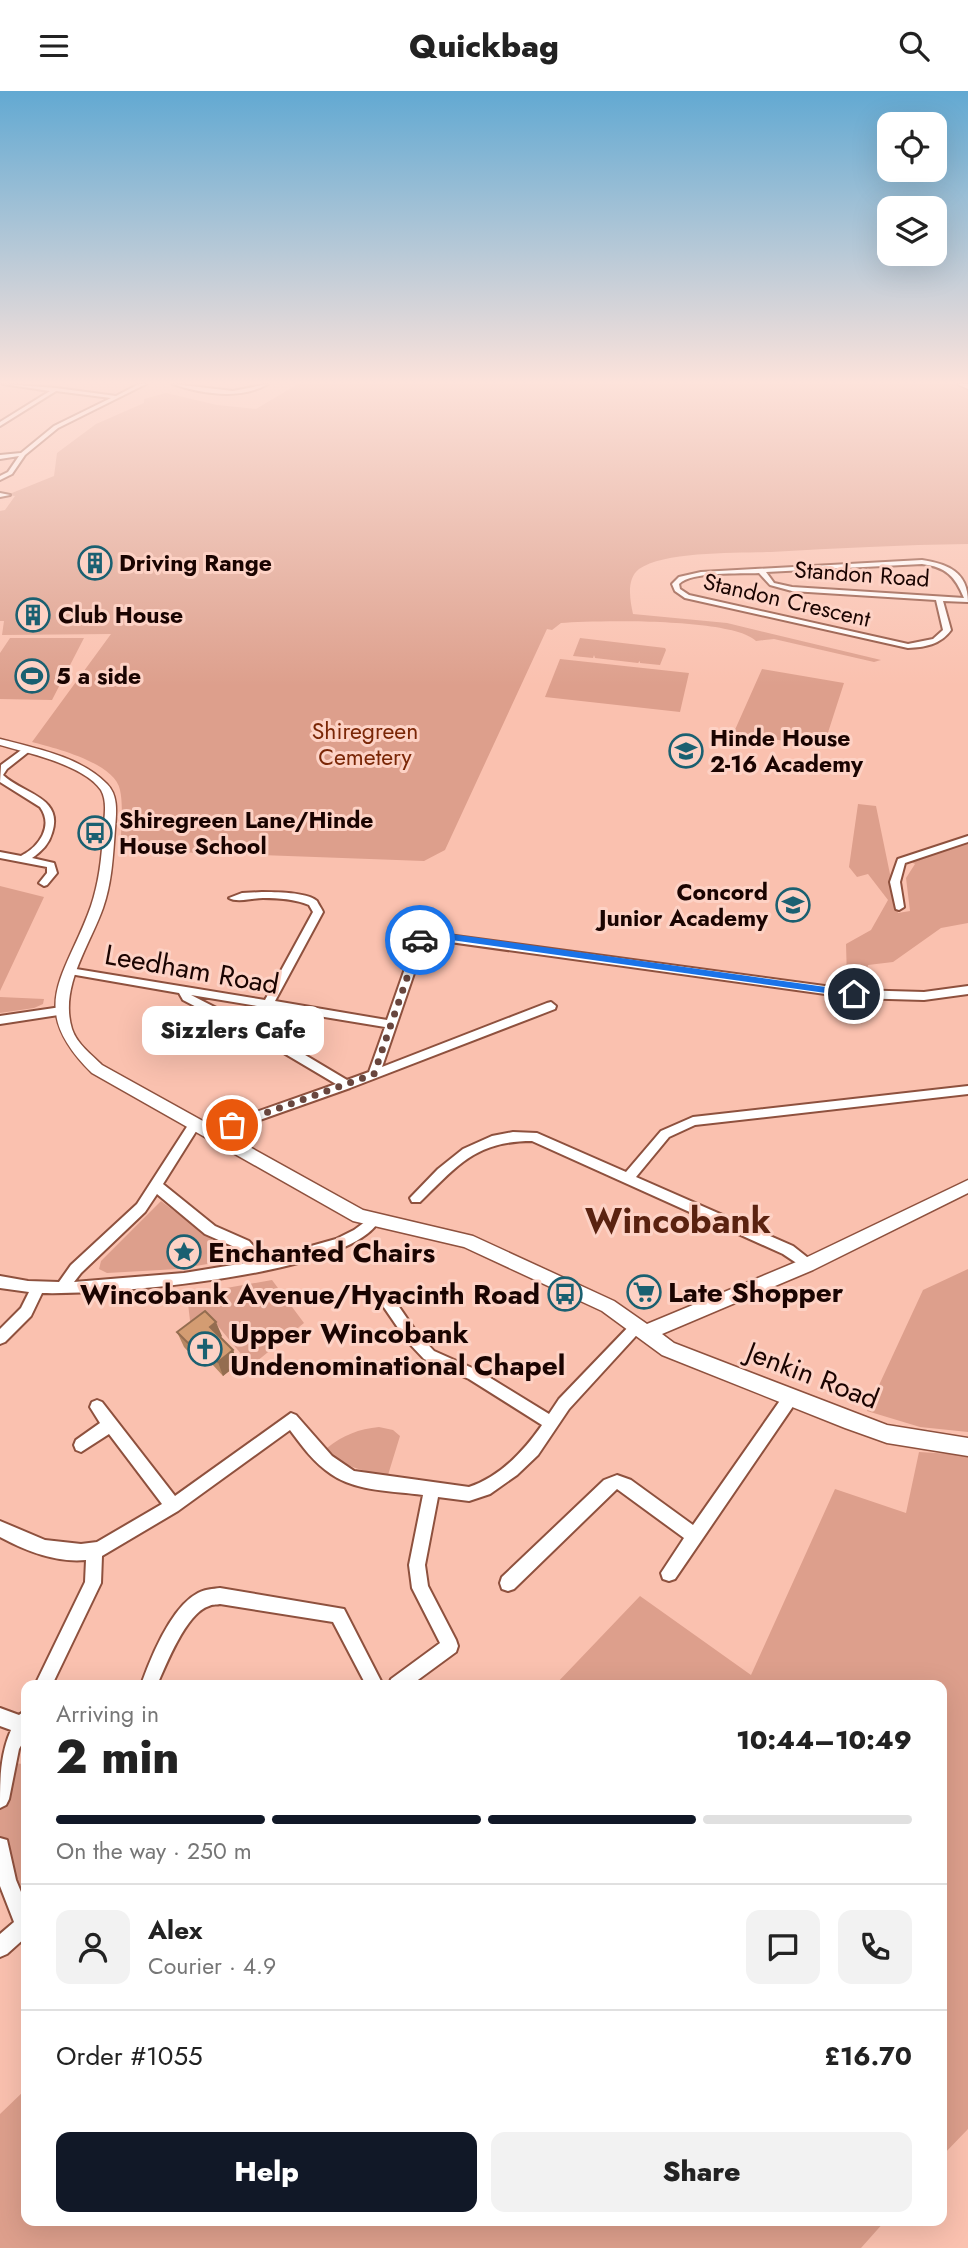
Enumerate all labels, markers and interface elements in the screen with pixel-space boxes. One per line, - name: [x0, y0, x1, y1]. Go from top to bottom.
- text: Quickbag: [409, 23, 559, 69]
- icon: menu: [35, 27, 73, 65]
- icon: search: [895, 27, 933, 65]
- map controls: [877, 112, 947, 266]
- button: locate: [877, 112, 947, 182]
- button: layers: [877, 196, 947, 266]
- building icon: Driving Range: [76, 544, 114, 582]
- place label: Driving Range: [119, 546, 272, 580]
- street label: Standon Road: [793, 552, 931, 596]
- street label: Standon Crescent: [700, 564, 874, 636]
- building icon: Club House: [14, 596, 52, 634]
- place label: Club House: [58, 598, 183, 632]
- sports icon: 5 a side: [13, 657, 51, 695]
- place label: 5 a side: [56, 659, 141, 693]
- park label: Shiregreen Cemetery: [312, 714, 418, 774]
- place label: Hinde House 2-16 Academy: [710, 721, 864, 781]
- school or university icon: Hinde House 2-16 Academy: [667, 732, 705, 770]
- place label: Shiregreen Lane/Hinde House School: [119, 803, 374, 863]
- bus stop icon: Shiregreen Lane/Hinde House School: [76, 814, 114, 852]
- place label: Concord Junior Academy: [595, 875, 769, 935]
- school or university icon: Concord Junior Academy: [774, 886, 812, 924]
- courier: [385, 905, 455, 975]
- icon: car: [401, 921, 439, 959]
- street label: Leedham Road: [102, 934, 282, 1005]
- pin: [824, 964, 884, 1024]
- icon: home: [835, 975, 873, 1013]
- callout: Sizzlers Cafe: [141, 1006, 323, 1055]
- text: Sizzlers Cafe: [160, 1013, 306, 1047]
- pin: [202, 1095, 262, 1155]
- icon: bag: [213, 1106, 251, 1144]
- district label: Wincobank: [585, 1196, 771, 1246]
- place label: Enchanted Chairs: [208, 1232, 435, 1273]
- place icon: Enchanted Chairs: [165, 1233, 203, 1271]
- place label: Late Shopper: [668, 1272, 844, 1313]
- supermarket icon: Late Shopper: [625, 1273, 663, 1311]
- place label: Wincobank Avenue/Hyacinth Road: [80, 1274, 540, 1315]
- bus stop icon: Wincobank Avenue/Hyacinth Road: [546, 1275, 584, 1313]
- place label: Upper Wincobank Undenominational Chapel: [230, 1313, 565, 1386]
- church icon: Upper Wincobank Undenominational Chapel: [186, 1330, 224, 1368]
- street label: Jenkin Road: [737, 1330, 885, 1420]
- text: Arriving in: [56, 1697, 159, 1731]
- text: 10:44–10:49: [736, 1721, 912, 1759]
- text: 2 min: [56, 1724, 180, 1790]
- text: On the way · 250 m: [56, 1834, 252, 1868]
- button: person: [56, 1910, 130, 1984]
- button: chat: [746, 1910, 820, 1984]
- button: phone: [838, 1910, 912, 1984]
- text: Alex: [148, 1911, 202, 1949]
- text: Courier · 4.9: [148, 1949, 276, 1983]
- text: Order #1055: [56, 2037, 203, 2075]
- text: £16.70: [824, 2037, 912, 2075]
- button: Help: [56, 2132, 477, 2212]
- button: Share: [491, 2132, 912, 2212]

